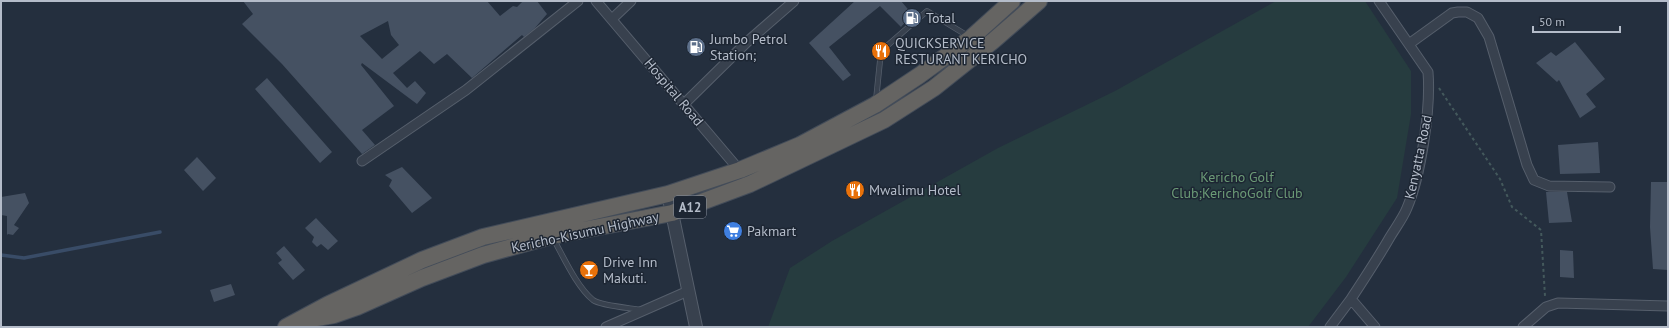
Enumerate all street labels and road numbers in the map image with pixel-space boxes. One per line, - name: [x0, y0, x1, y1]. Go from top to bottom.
- street label: Hospital Road: [640, 54, 708, 130]
- street label: Kenyatta Road: [1400, 113, 1436, 201]
- road number: A12: [674, 196, 706, 218]
- street label: Kericho-Kisumu Highway: [510, 207, 661, 256]

